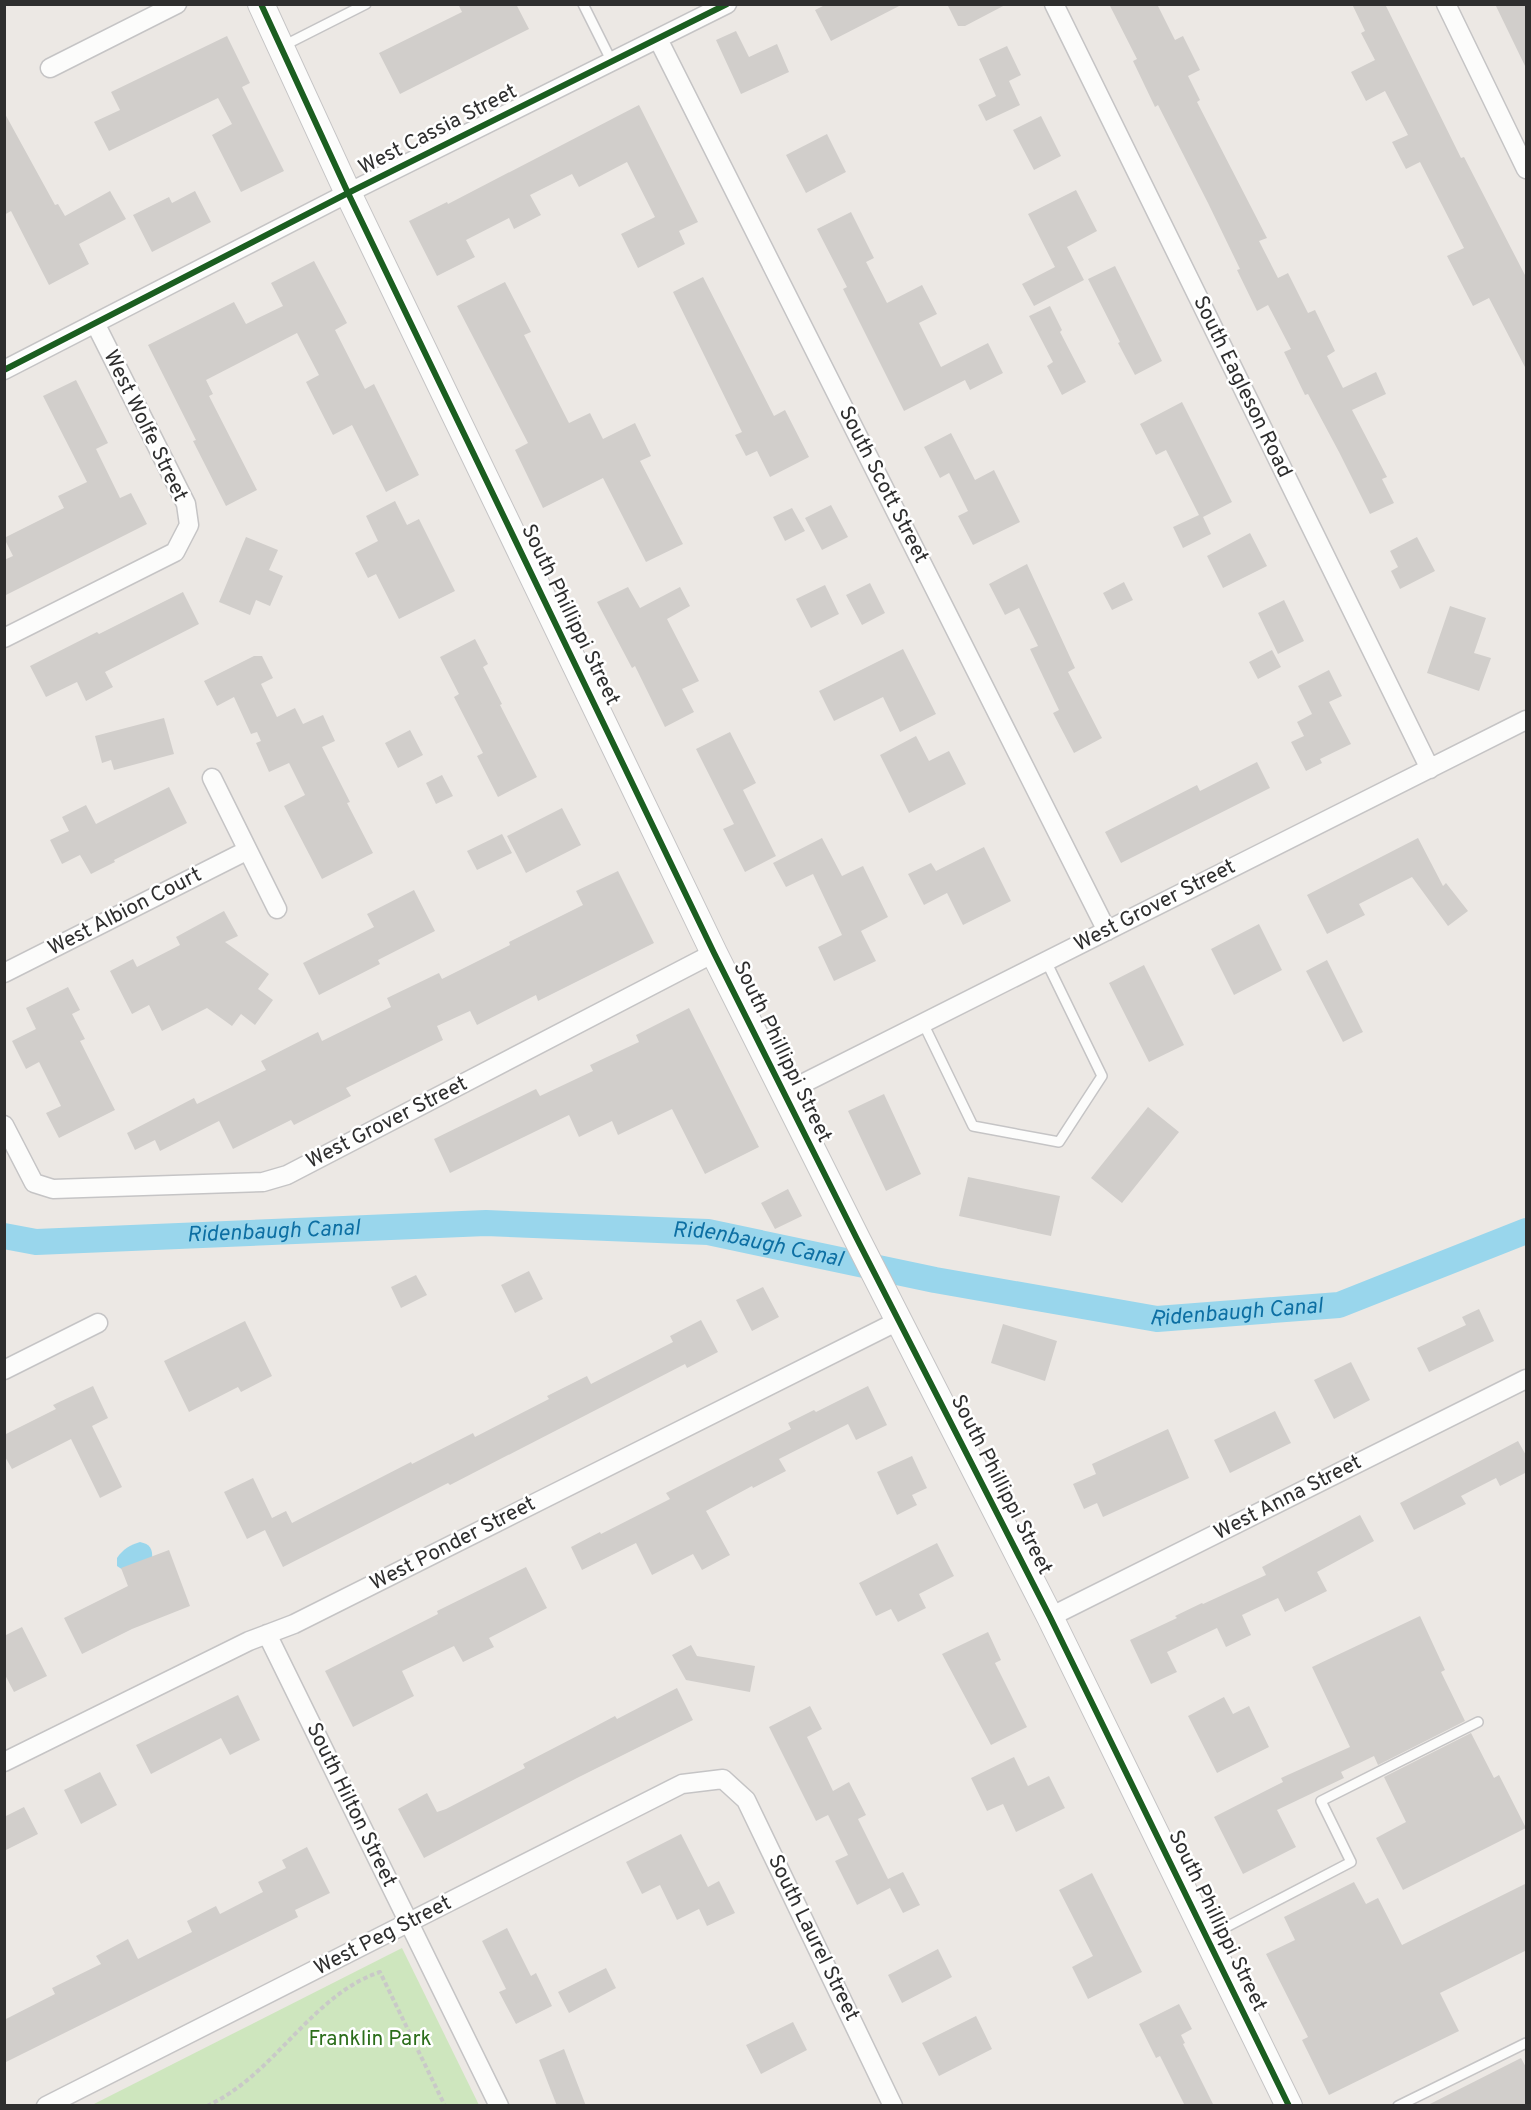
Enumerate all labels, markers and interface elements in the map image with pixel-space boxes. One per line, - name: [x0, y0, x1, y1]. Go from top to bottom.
- street label: West Cassia Street: [354, 78, 522, 182]
- street label: South Eagleson Road: [1186, 292, 1298, 482]
- street label: West Wolfe Street: [97, 346, 193, 506]
- street label: South Scott Street: [832, 402, 934, 568]
- street label: South Phillippi Street: [514, 520, 626, 710]
- street label: West Grover Street: [1070, 854, 1240, 958]
- street label: West Albion Court: [44, 862, 206, 962]
- street label: South Phillippi Street: [726, 957, 838, 1147]
- street label: West Grover Street: [302, 1071, 472, 1175]
- water label: Ridenbaugh Canal: [186, 1215, 362, 1249]
- water label: Ridenbaugh Canal: [672, 1217, 847, 1274]
- water label: Ridenbaugh Canal: [1148, 1293, 1325, 1334]
- street label: South Phillippi Street: [944, 1390, 1058, 1580]
- street label: West Anna Street: [1210, 1449, 1366, 1547]
- street label: West Ponder Street: [366, 1491, 540, 1597]
- street label: South Hilton Street: [300, 1718, 402, 1892]
- street label: South Phillippi Street: [1161, 1826, 1273, 2016]
- street label: South Laurel Street: [761, 1850, 865, 2026]
- street label: West Peg Street: [310, 1890, 456, 1982]
- park label: Franklin Park: [308, 2026, 432, 2053]

